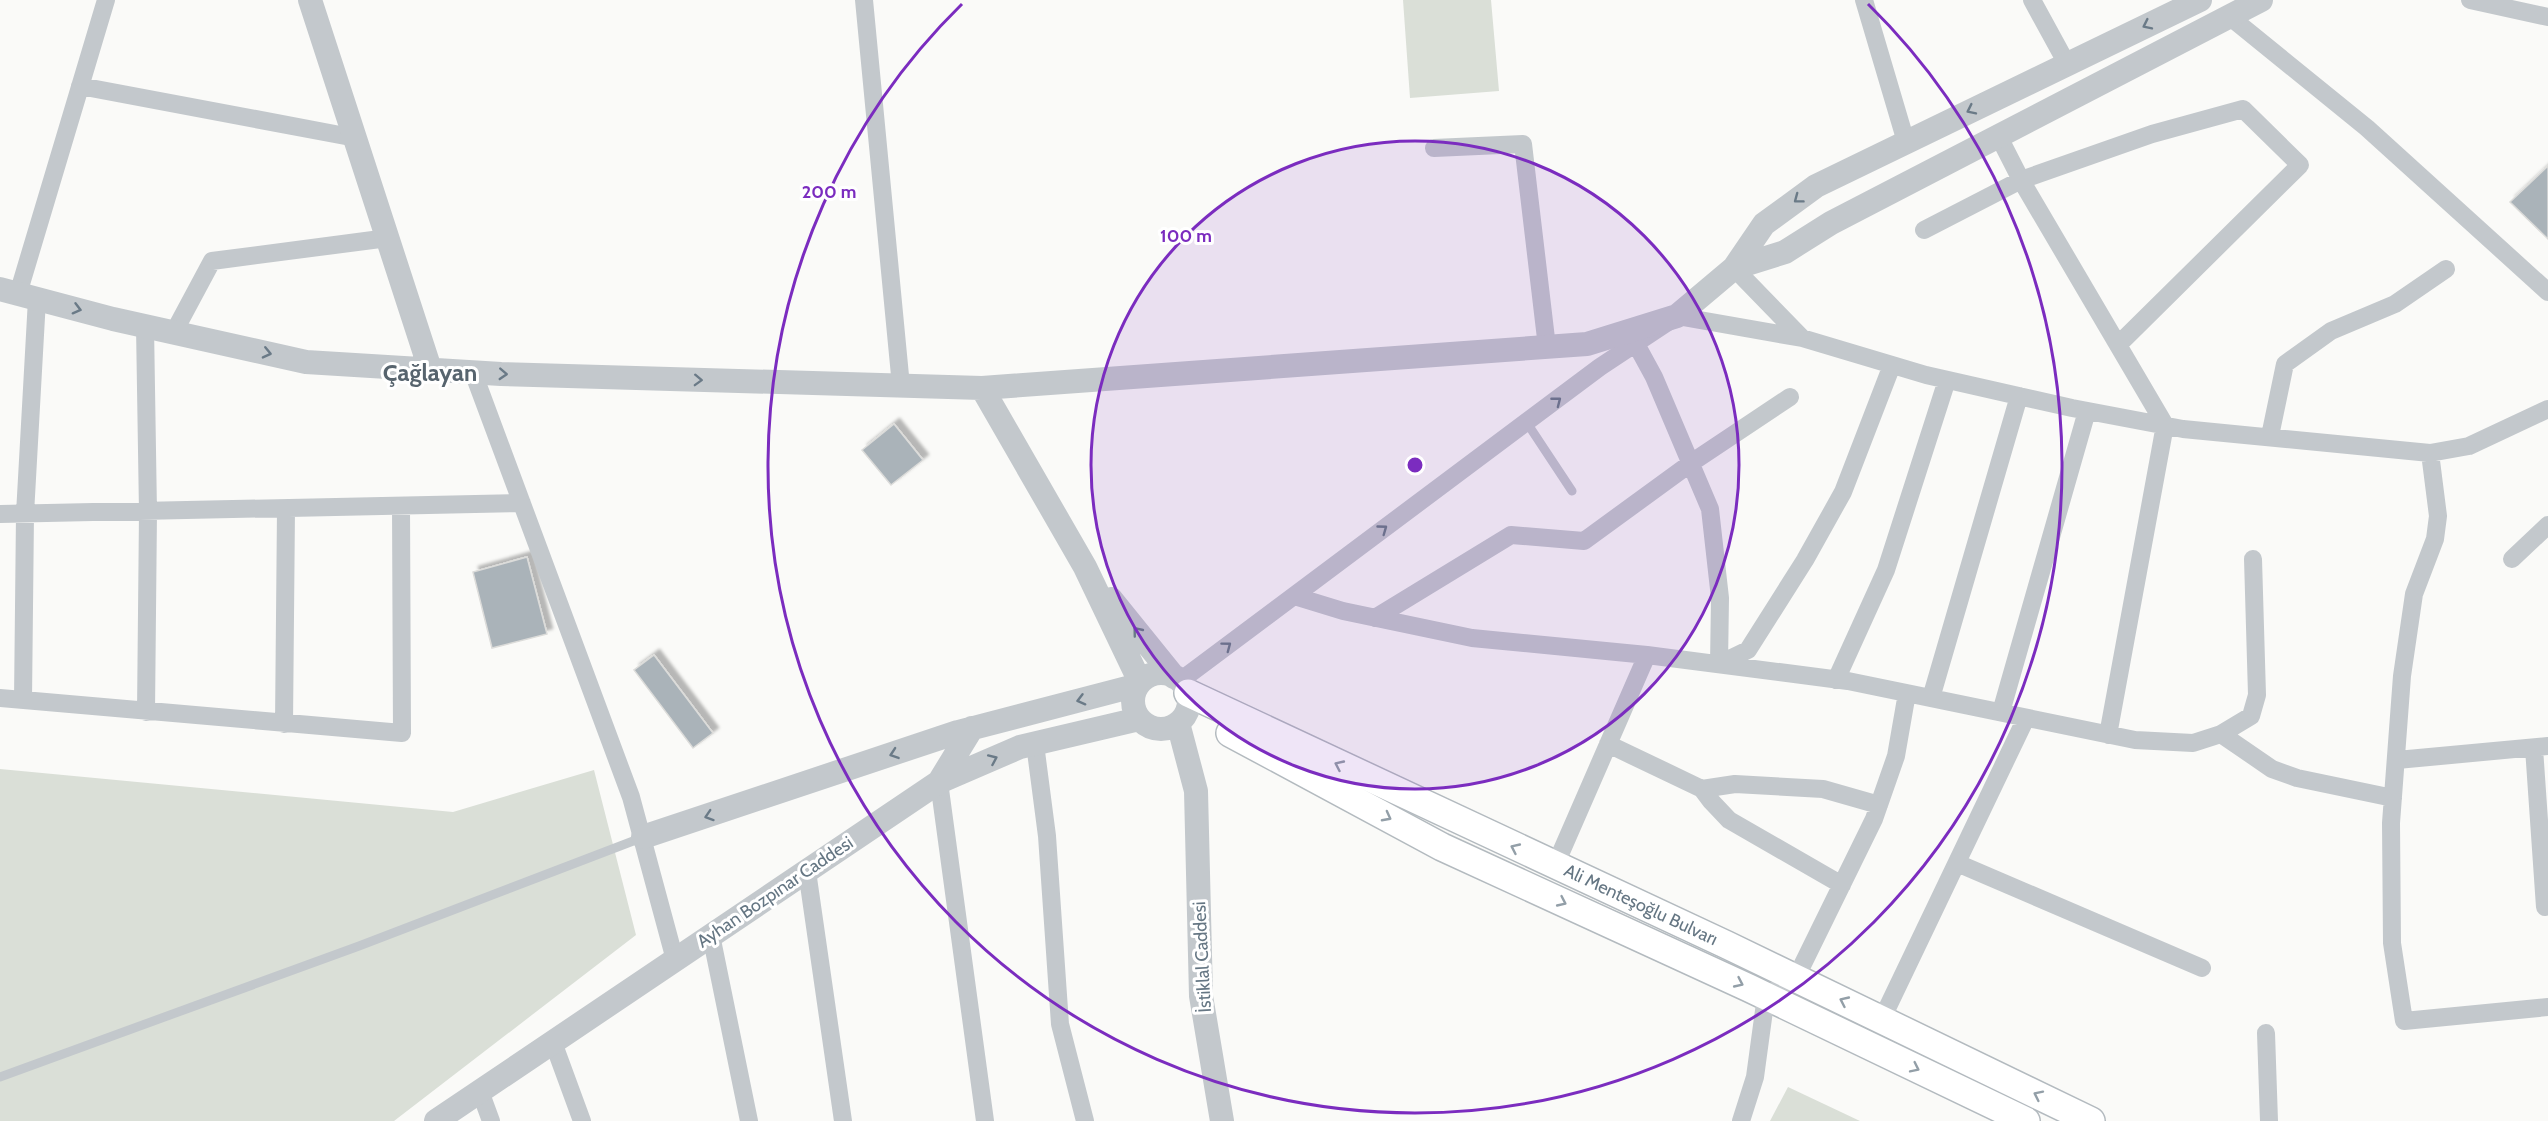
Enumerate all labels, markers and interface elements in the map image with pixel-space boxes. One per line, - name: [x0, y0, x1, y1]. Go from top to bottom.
- one-way arrow: [2142, 18, 2153, 30]
- one-way arrow: [1967, 103, 1978, 115]
- text: 200 m: [802, 181, 856, 203]
- one-way arrow: [1794, 192, 1805, 203]
- text: 100 m: [1160, 225, 1212, 247]
- one-way arrow: [72, 302, 82, 315]
- one-way arrow: [262, 346, 272, 359]
- district label: Çağlayan: [383, 358, 477, 387]
- one-way arrow: [498, 367, 507, 380]
- one-way arrow: [693, 374, 702, 386]
- one-way arrow: [1550, 397, 1561, 408]
- centre of rings: [1405, 455, 1425, 475]
- one-way arrow: [1377, 526, 1388, 537]
- one-way arrow: [1134, 627, 1145, 638]
- one-way arrow: [1220, 642, 1231, 653]
- one-way arrow: [1076, 692, 1086, 705]
- one-way arrow: [889, 747, 900, 760]
- one-way arrow: [987, 754, 998, 766]
- one-way arrow: [1334, 760, 1345, 772]
- one-way arrow: [704, 808, 715, 821]
- one-way arrow: [1380, 810, 1391, 821]
- street label: Ayhan Bozpınar Caddesi: [693, 832, 857, 952]
- one-way arrow: [1510, 843, 1521, 855]
- street label: Ali Menteşoğlu Bulvarı: [1561, 859, 1721, 950]
- one-way arrow: [1555, 894, 1566, 906]
- street label: İstiklal Caddesi: [1188, 901, 1216, 1013]
- one-way arrow: [1733, 976, 1744, 988]
- one-way arrow: [1840, 996, 1851, 1008]
- one-way arrow: [1908, 1060, 1919, 1072]
- one-way arrow: [2034, 1091, 2045, 1103]

